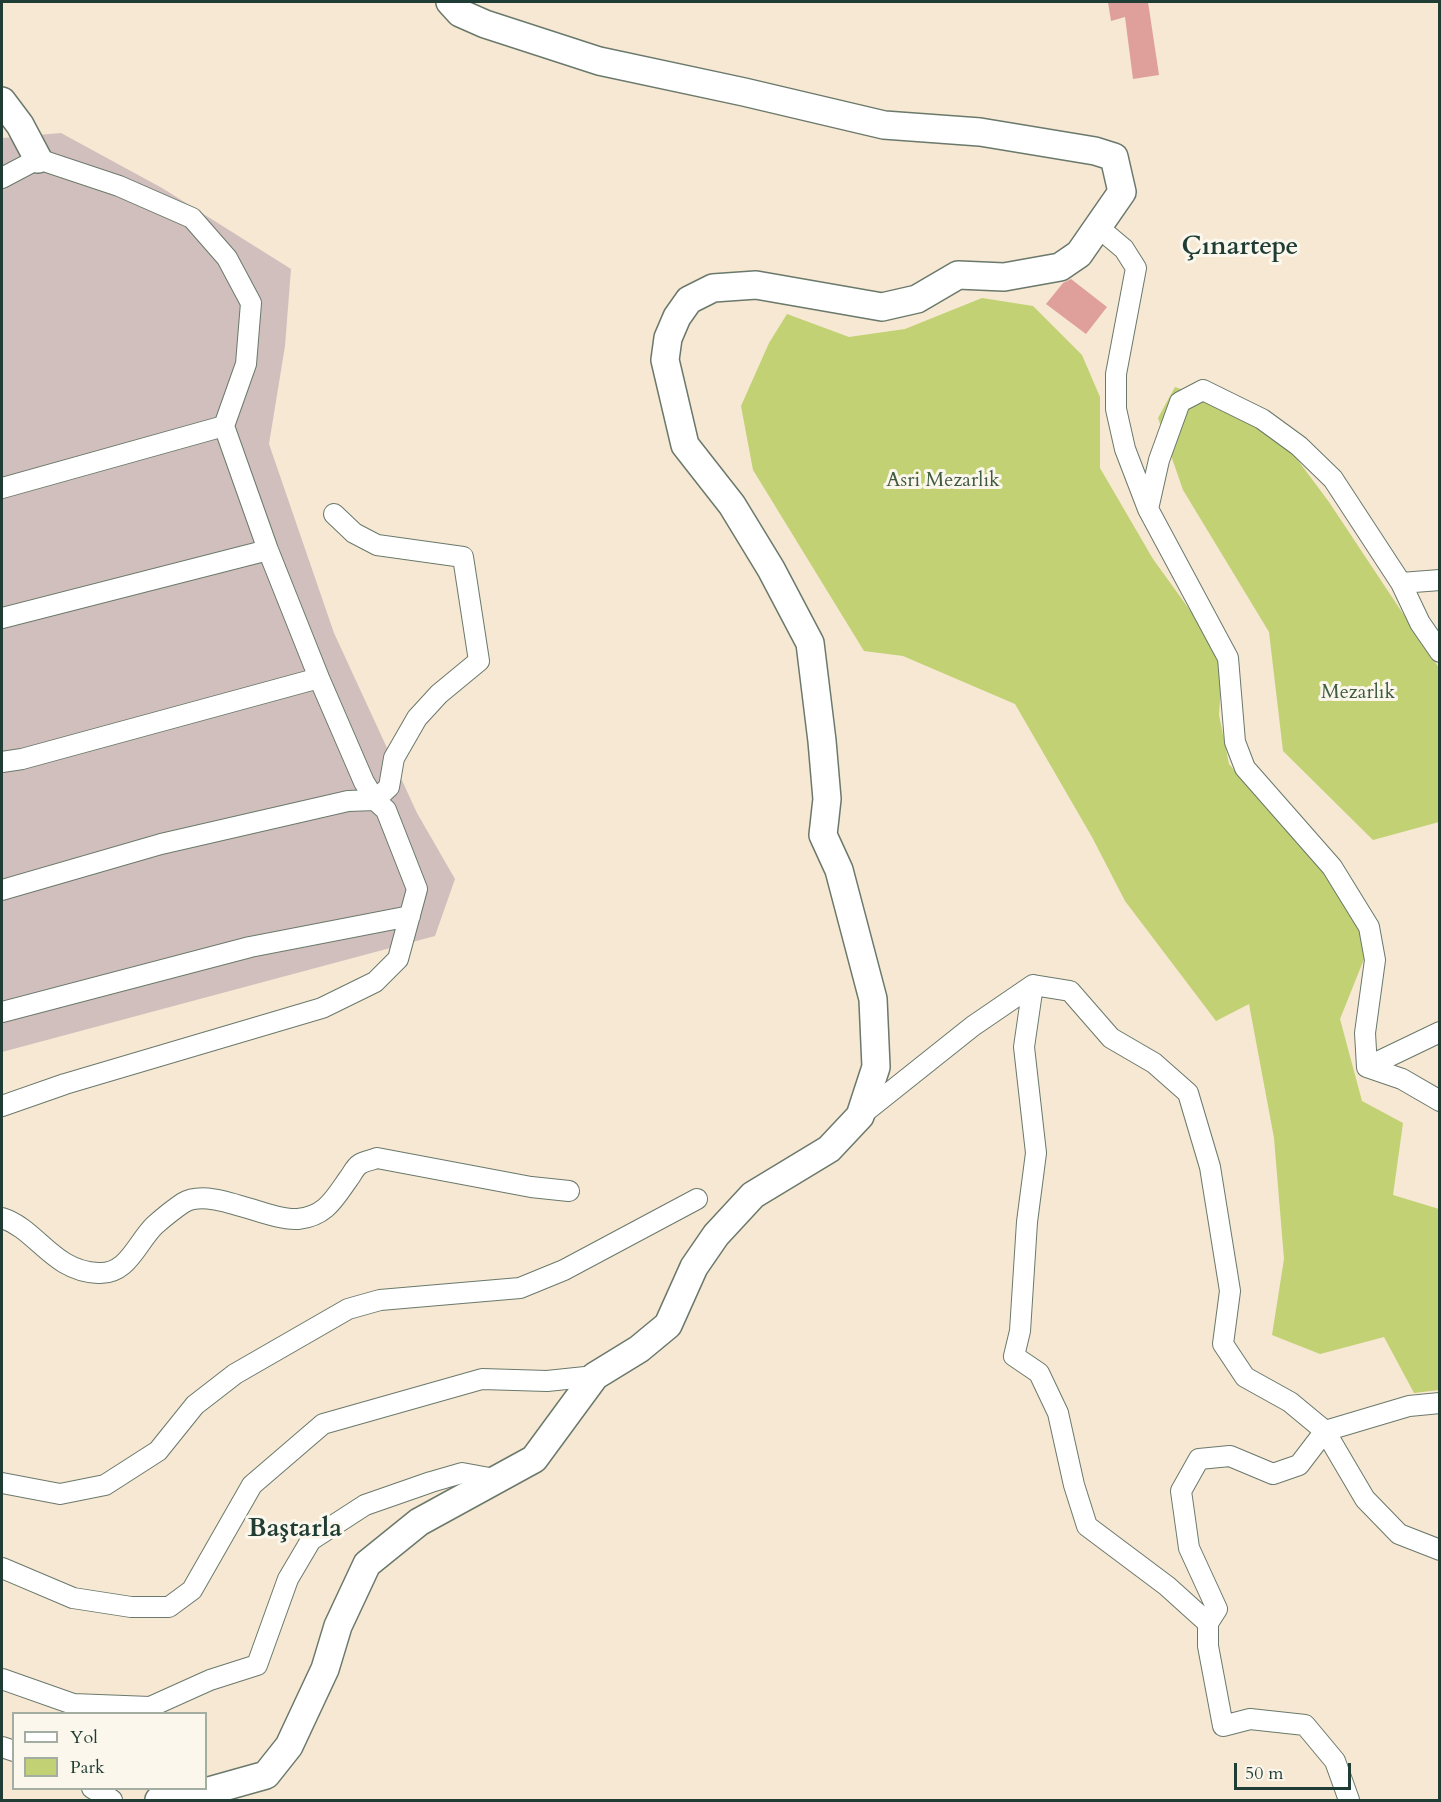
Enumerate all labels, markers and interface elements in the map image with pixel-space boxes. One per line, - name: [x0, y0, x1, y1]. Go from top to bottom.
- district label: Çınartepe: [1182, 232, 1298, 264]
- park label: Asri Mezarlık: [886, 469, 1000, 493]
- park label: Mezarlık: [1321, 681, 1395, 705]
- district label: Baştarla: [248, 1514, 342, 1546]
- legend: [12, 1712, 207, 1790]
- text: Yol: [70, 1725, 98, 1750]
- scale bar: [1237, 1751, 1354, 1789]
- text: Park: [70, 1755, 105, 1780]
- text: 50 m: [1245, 1761, 1284, 1786]

